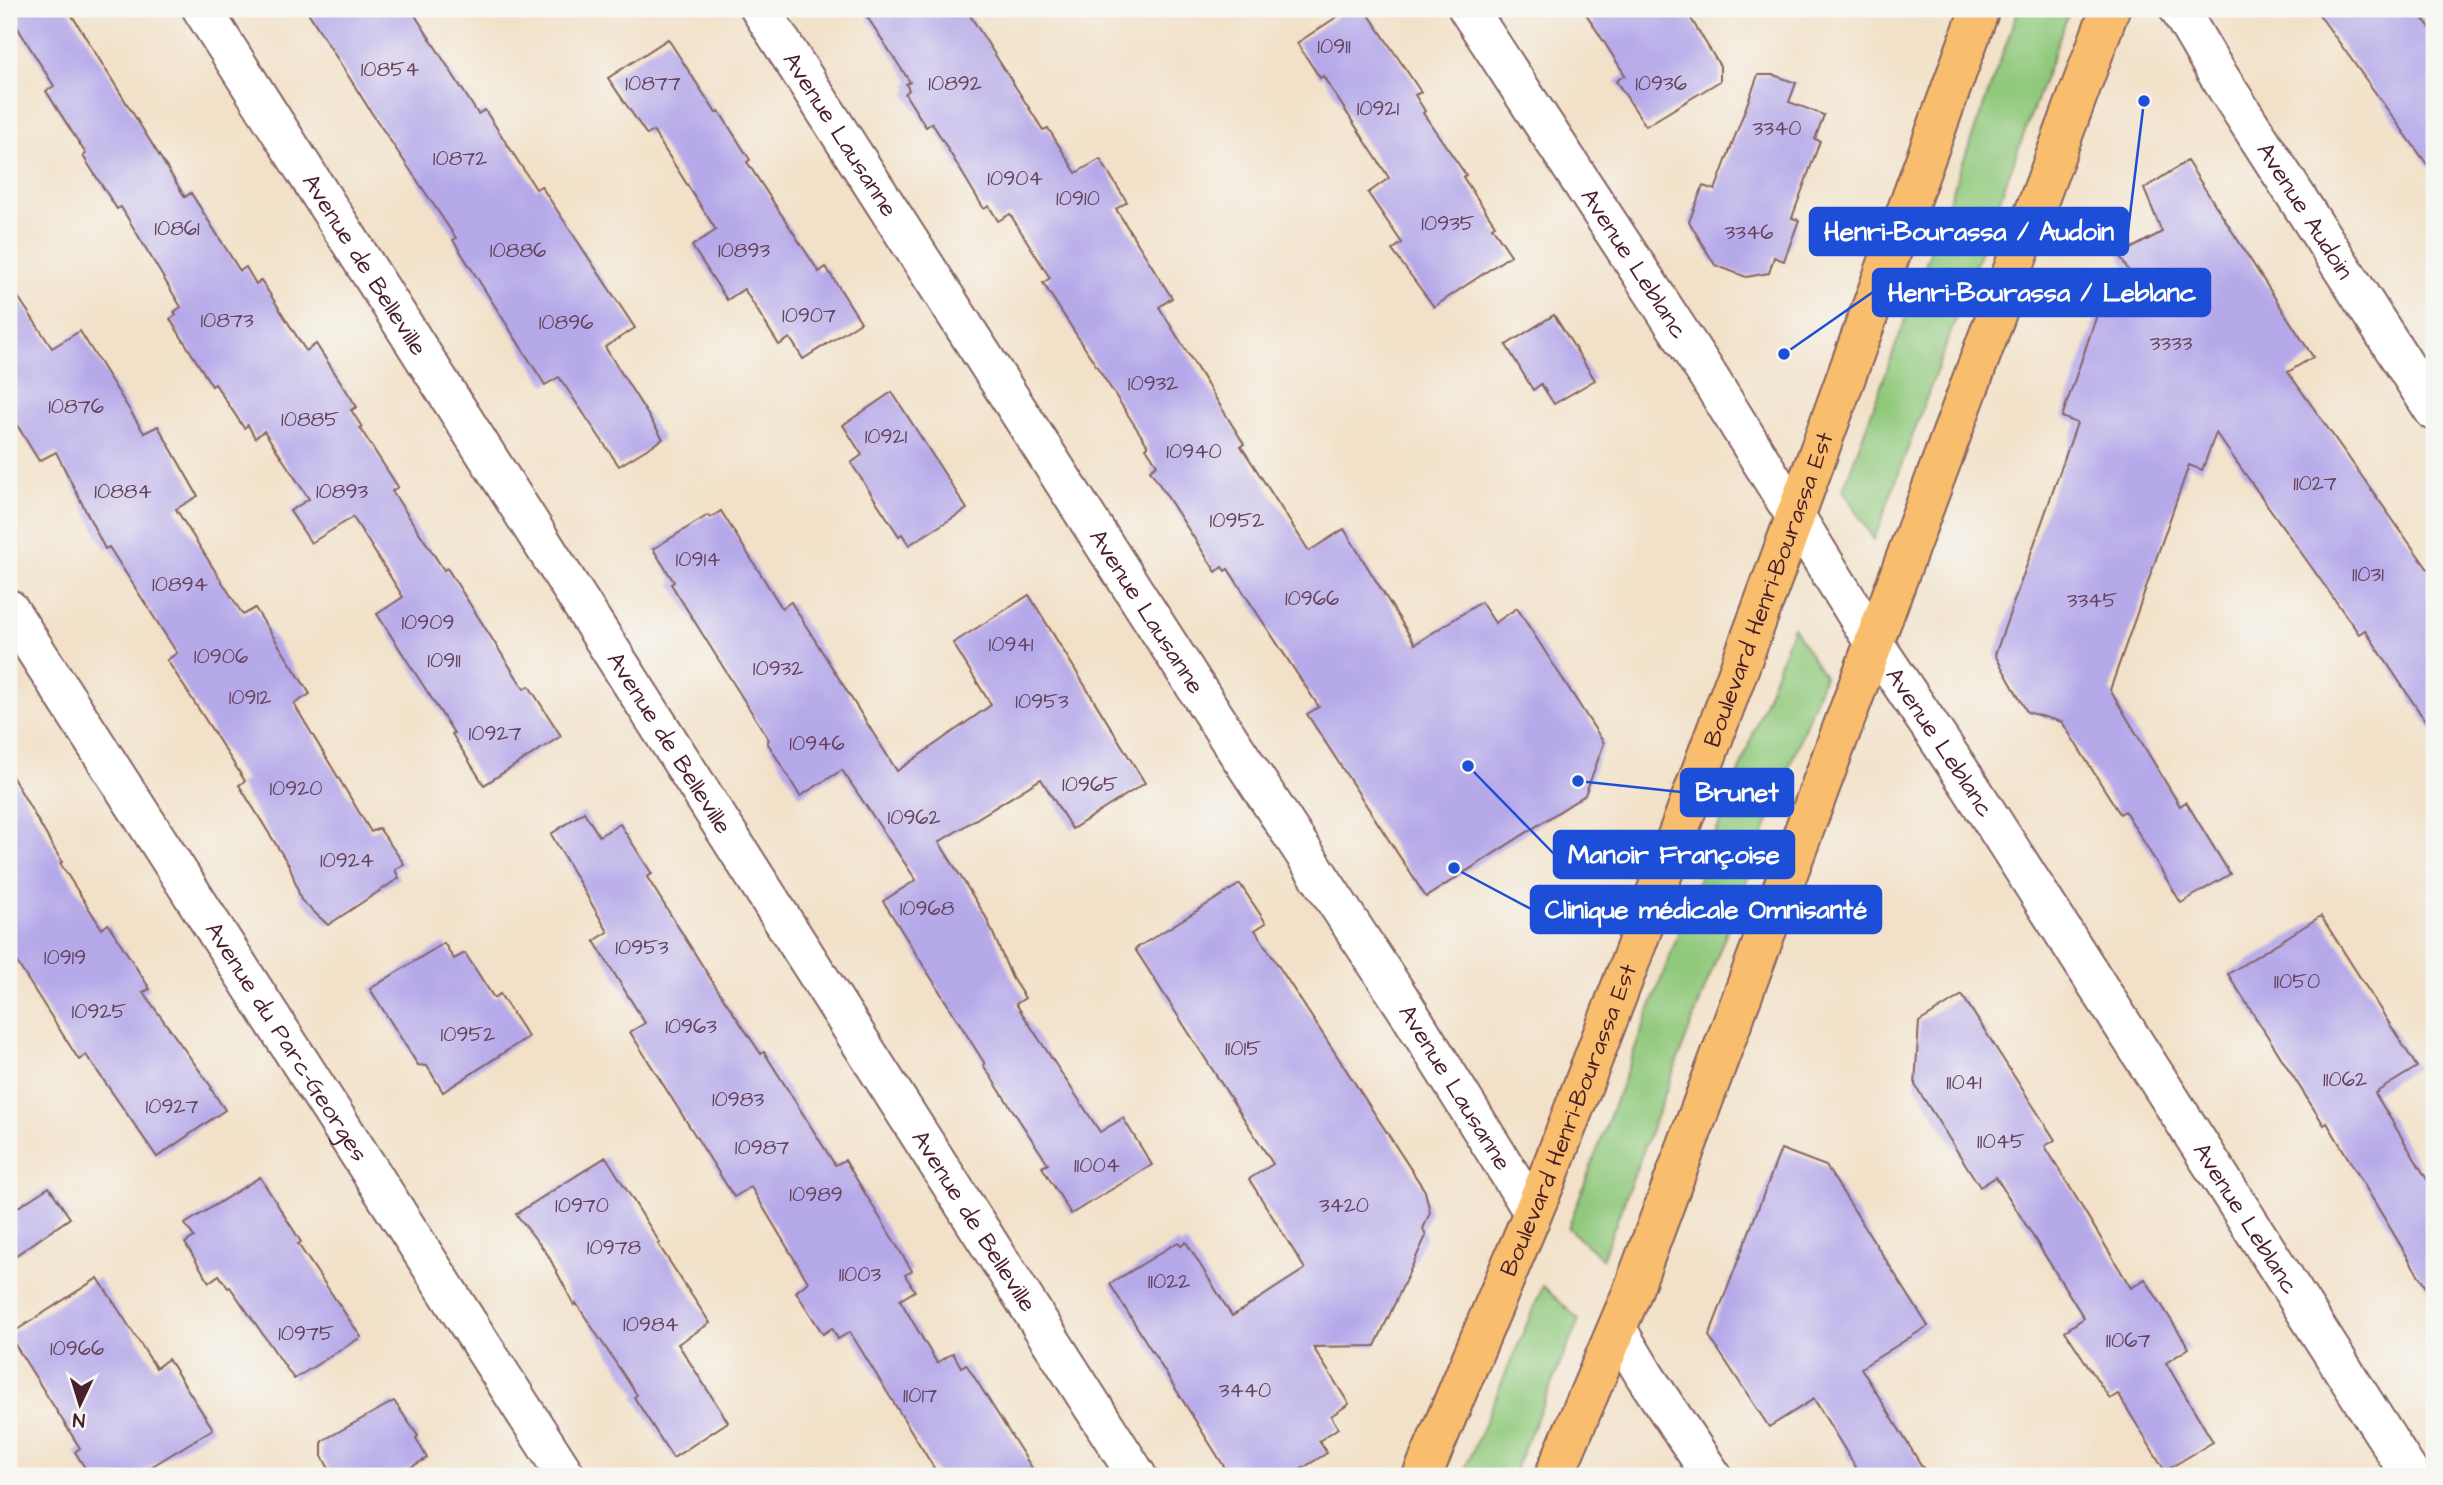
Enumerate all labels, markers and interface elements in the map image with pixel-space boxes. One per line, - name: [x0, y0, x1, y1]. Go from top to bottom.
- house number: 10911: [1317, 32, 1351, 61]
- street label: Avenue Lausanne: [774, 46, 905, 224]
- house number: 10854: [361, 55, 419, 84]
- house number: 10877: [625, 69, 681, 98]
- house number: 10892: [928, 69, 982, 98]
- house number: 10936: [1635, 69, 1687, 98]
- house number: 10921: [1357, 94, 1400, 123]
- house number: 3340: [1753, 114, 1801, 143]
- street label: Avenue Audoin: [2248, 136, 2361, 286]
- house number: 10872: [433, 144, 487, 173]
- house number: 10904: [987, 164, 1043, 193]
- street label: Avenue de Belleville: [293, 167, 435, 363]
- street label: Avenue Leblanc: [1572, 182, 1696, 346]
- house number: 10910: [1056, 184, 1100, 213]
- callout: Henri-Bourassa / Audoin: [1810, 208, 2128, 255]
- house number: 10935: [1421, 209, 1475, 238]
- house number: 10861: [154, 214, 200, 243]
- text: Henri-Bourassa / Audoin: [1824, 214, 2114, 250]
- house number: 3346: [1725, 218, 1773, 247]
- house number: 10886: [490, 236, 546, 265]
- house number: 10893: [718, 236, 770, 265]
- callout: Henri-Bourassa / Leblanc: [1873, 269, 2210, 316]
- text: Henri-Bourassa / Leblanc: [1888, 275, 2197, 311]
- house number: 10907: [782, 301, 836, 330]
- house number: 10873: [200, 306, 254, 335]
- house number: 10896: [539, 308, 593, 337]
- house number: 3333: [2150, 329, 2193, 358]
- house number: 10932: [1128, 369, 1178, 398]
- house number: 10876: [48, 392, 104, 421]
- house number: 10885: [281, 405, 339, 434]
- house number: 10921: [865, 422, 908, 451]
- street label: Boulevard Henri-Bourassa Est: [1695, 427, 1843, 752]
- house number: 10940: [1166, 437, 1222, 466]
- house number: 11027: [2293, 469, 2337, 498]
- house number: 10884: [94, 477, 152, 506]
- house number: 10893: [316, 477, 368, 506]
- house number: 10952: [1210, 506, 1264, 535]
- street label: Avenue Lausanne: [1081, 523, 1212, 701]
- house number: 10914: [676, 545, 720, 574]
- house number: 11031: [2352, 560, 2384, 589]
- house number: 10894: [152, 570, 208, 599]
- house number: 10966: [1285, 584, 1339, 613]
- house number: 3345: [2067, 586, 2117, 615]
- house number: 10909: [401, 608, 455, 637]
- house number: 10941: [989, 630, 1034, 659]
- house number: 10906: [194, 642, 248, 671]
- house number: 10911: [427, 646, 461, 675]
- street label: Avenue de Belleville: [598, 646, 739, 841]
- house number: 10932: [753, 654, 803, 683]
- street label: Avenue Leblanc: [1877, 661, 2002, 824]
- house number: 10912: [229, 683, 271, 712]
- house number: 10953: [1015, 687, 1069, 716]
- house number: 10927: [469, 719, 521, 748]
- house number: 10946: [789, 729, 845, 758]
- callout: Brunet: [1681, 769, 1793, 816]
- house number: 10965: [1062, 770, 1118, 799]
- house number: 10920: [269, 774, 323, 803]
- text: Brunet: [1695, 775, 1779, 811]
- house number: 10962: [887, 803, 941, 832]
- callout: Manoir Françoise: [1554, 831, 1794, 878]
- text: Manoir Françoise: [1568, 837, 1780, 873]
- house number: 10924: [320, 846, 374, 875]
- callout: Clinique médicale Omnisanté: [1531, 886, 1881, 933]
- text: Clinique médicale Omnisanté: [1545, 892, 1867, 928]
- house number: 10968: [900, 894, 955, 923]
- street label: Avenue du Parc-Georges: [196, 915, 376, 1168]
- house number: 10953: [615, 933, 669, 962]
- house number: 10919: [44, 943, 86, 972]
- street label: Boulevard Henri-Bourassa Est: [1492, 959, 1646, 1282]
- house number: 11050: [2274, 967, 2320, 996]
- house number: 10925: [72, 997, 127, 1026]
- street label: Avenue Lausanne: [1390, 998, 1519, 1177]
- house number: 10963: [665, 1012, 717, 1041]
- house number: 10952: [441, 1020, 495, 1049]
- house number: 11015: [1225, 1034, 1261, 1063]
- house number: 11062: [2323, 1065, 2367, 1094]
- house number: 11041: [1946, 1068, 1982, 1097]
- house number: 10983: [712, 1085, 764, 1114]
- house number: 10927: [146, 1092, 198, 1121]
- street label: Avenue de Belleville: [903, 1124, 1044, 1319]
- house number: 11045: [1977, 1127, 2025, 1156]
- house number: 10987: [735, 1133, 789, 1162]
- street label: Avenue Leblanc: [2184, 1136, 2306, 1301]
- house number: 11004: [1074, 1151, 1120, 1180]
- house number: 10989: [789, 1180, 843, 1209]
- house number: 10970: [555, 1191, 609, 1220]
- house number: 3420: [1319, 1191, 1369, 1220]
- house number: 10978: [587, 1233, 642, 1262]
- house number: 11003: [839, 1260, 882, 1289]
- house number: 11022: [1148, 1267, 1190, 1296]
- house number: 10984: [623, 1310, 679, 1339]
- house number: 10975: [278, 1319, 334, 1348]
- house number: 11067: [2106, 1326, 2150, 1355]
- house number: 10966: [50, 1334, 104, 1363]
- north arrow: [46, 1370, 116, 1440]
- house number: 3440: [1219, 1376, 1271, 1405]
- house number: 11017: [903, 1381, 937, 1410]
- text: N: [72, 1406, 86, 1433]

